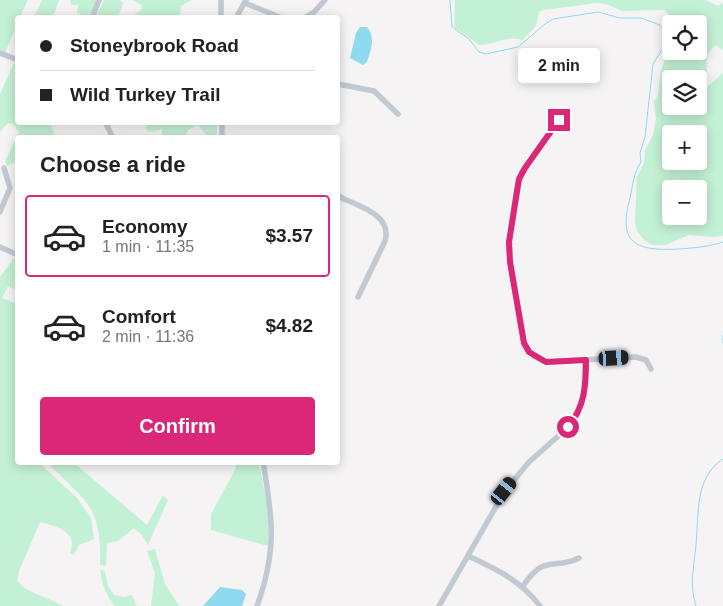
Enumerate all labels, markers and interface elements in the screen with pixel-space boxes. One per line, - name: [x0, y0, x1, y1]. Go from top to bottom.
- map controls: [662, 15, 707, 225]
- button: locate: [662, 15, 707, 60]
- text: Stoneybrook Road: [70, 35, 239, 56]
- callout: 2 min: [518, 48, 600, 82]
- text: 2 min: [538, 57, 580, 74]
- button: layers: [662, 70, 707, 115]
- text: Wild Turkey Trail: [70, 84, 220, 105]
- route end: [548, 109, 570, 131]
- button: +: [662, 125, 707, 170]
- text: Choose a ride: [40, 152, 185, 177]
- button: −: [662, 180, 707, 225]
- icon: car: [42, 214, 87, 259]
- text: Economy: [102, 216, 188, 237]
- text: $3.57: [265, 225, 313, 246]
- text: 1 min · 11:35: [102, 238, 194, 255]
- icon: car: [42, 304, 87, 349]
- text: Comfort: [102, 306, 176, 327]
- text: $4.82: [265, 315, 313, 336]
- text: 2 min · 11:36: [102, 328, 194, 345]
- car: [598, 350, 629, 366]
- button: Confirm: [40, 397, 315, 455]
- route start: [557, 416, 579, 438]
- car: [488, 475, 519, 507]

